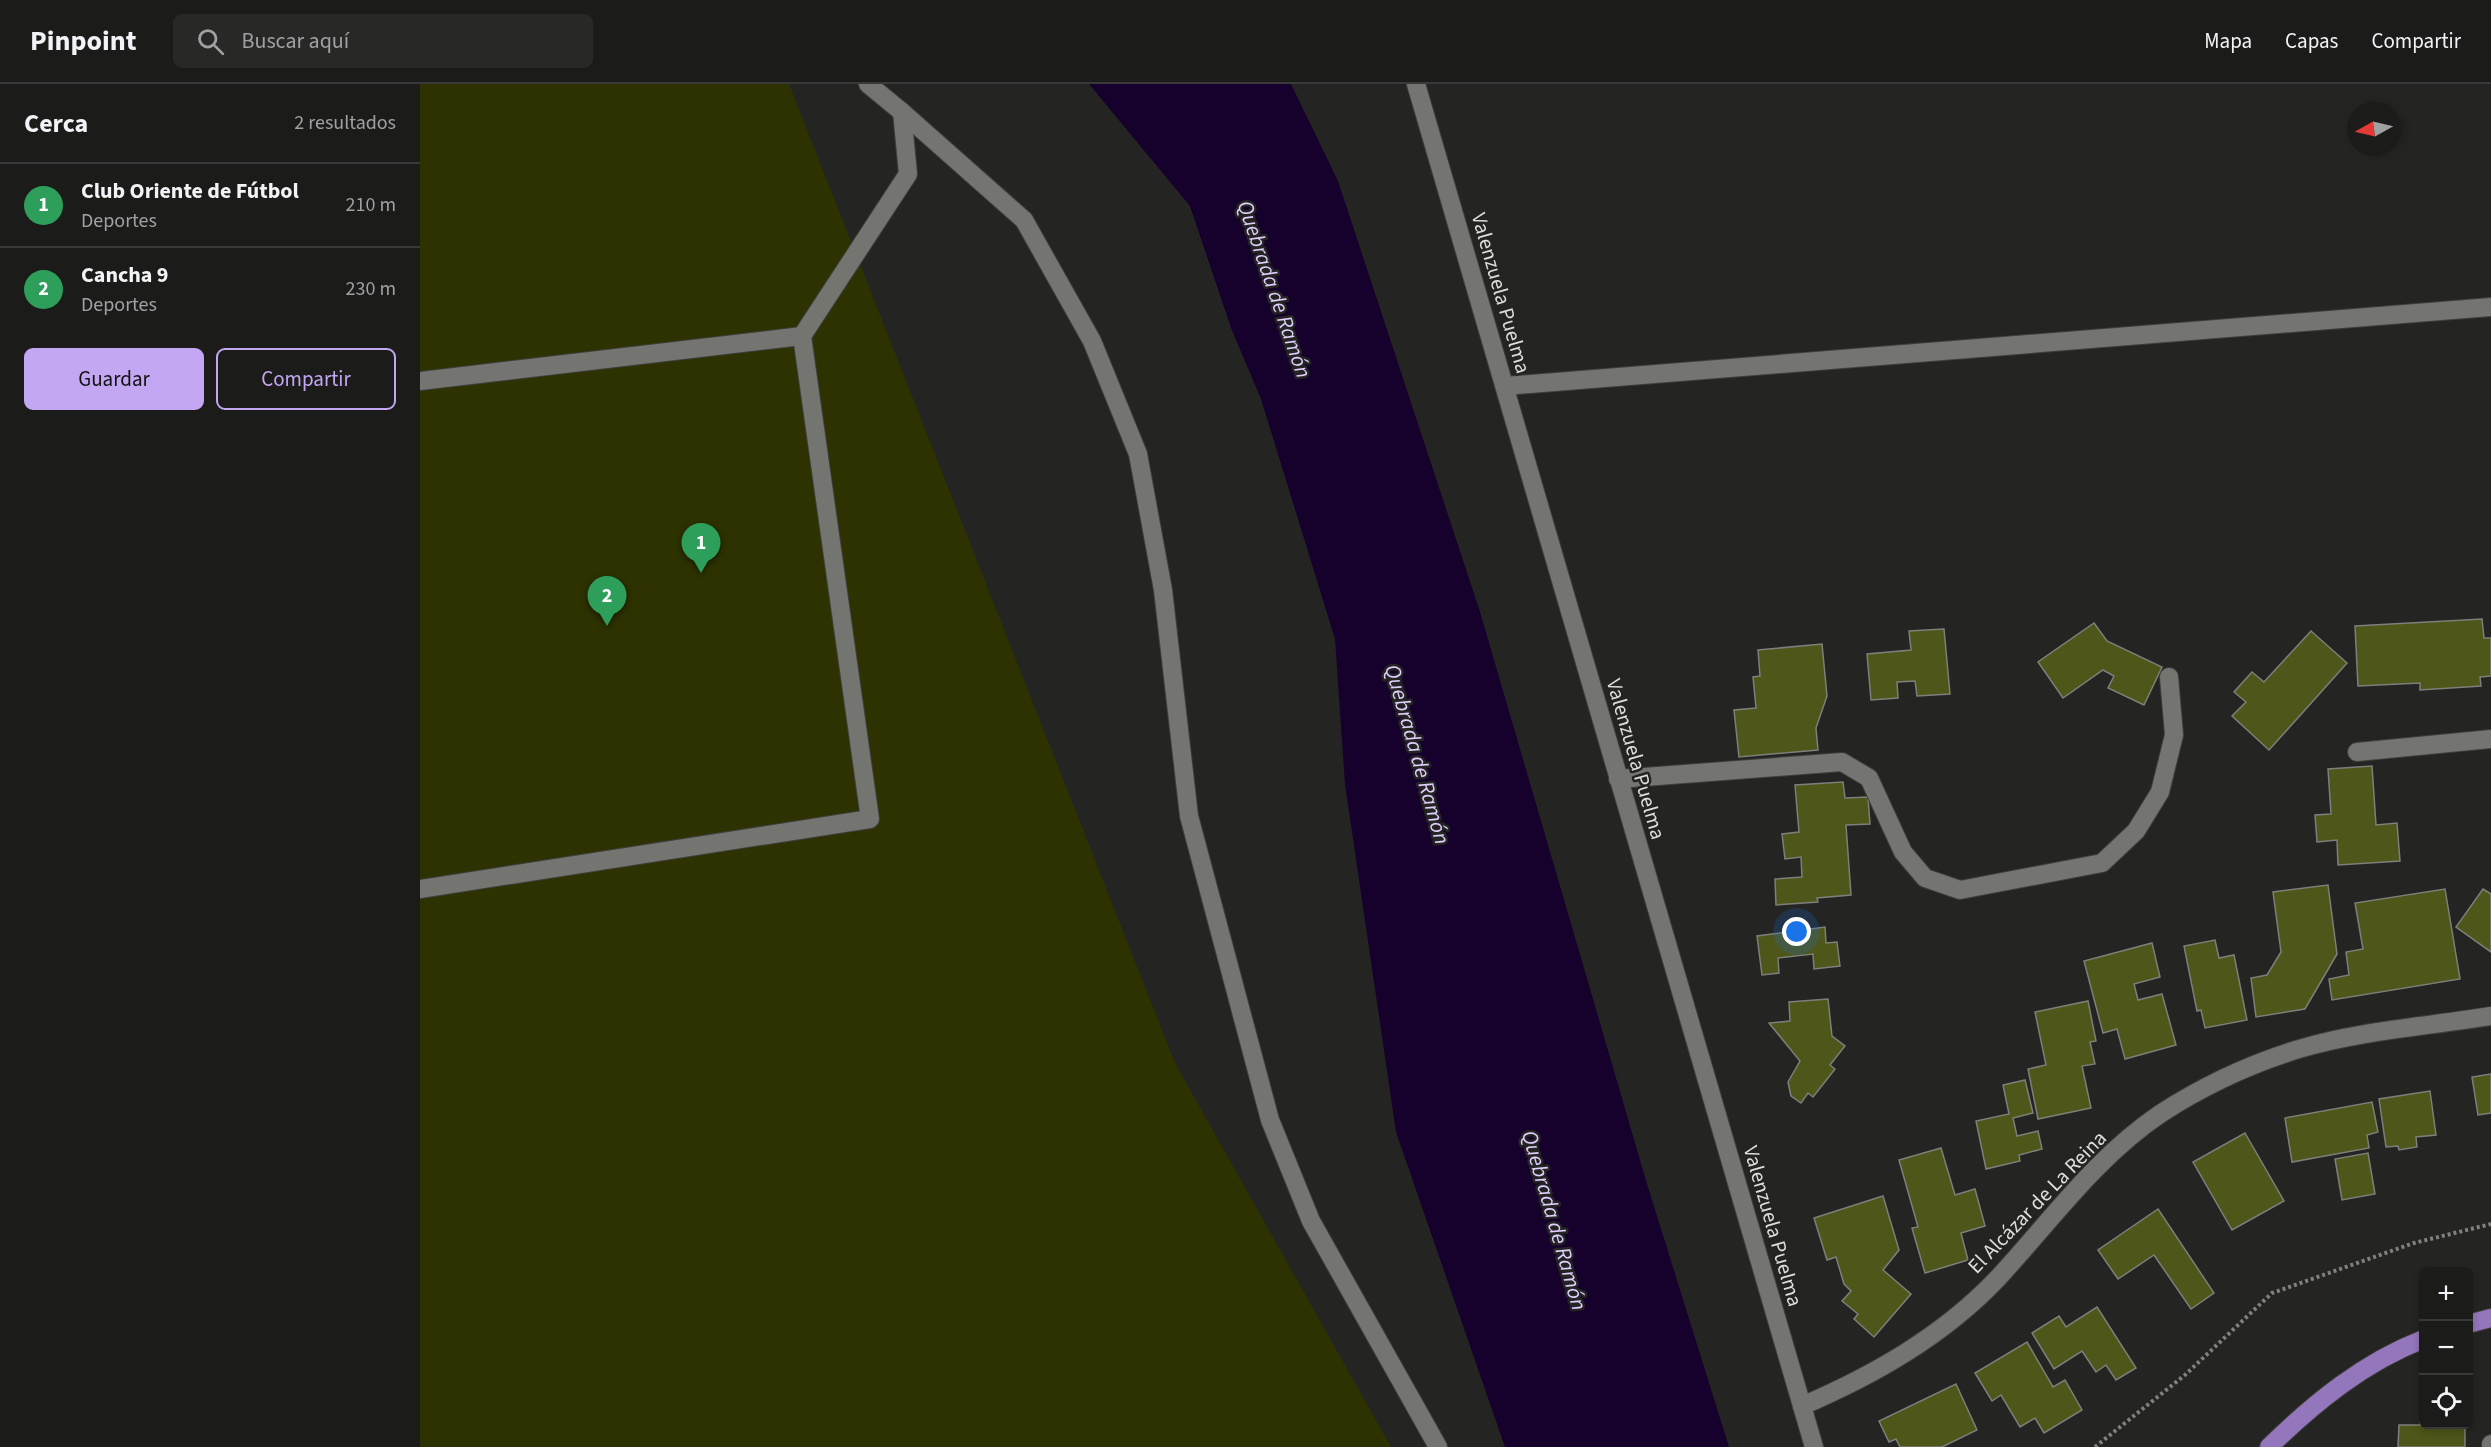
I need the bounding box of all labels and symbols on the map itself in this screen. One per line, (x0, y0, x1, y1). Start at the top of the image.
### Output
north arrow (2347, 102, 2401, 156)
water label: Quebrada de Ramón (1229, 196, 1319, 382)
street label: Valenzuela Puelma (1464, 209, 1538, 377)
pin: 1 (682, 524, 720, 573)
pin: 2 (588, 576, 627, 626)
water label: Quebrada de Ramón (1376, 661, 1458, 848)
street label: Valenzuela Puelma (1599, 675, 1673, 843)
your location (1782, 917, 1811, 946)
street label: El Alcázar de La Reina (1961, 1124, 2113, 1280)
water label: Quebrada de Ramón (1513, 1127, 1595, 1314)
street label: Valenzuela Puelma (1736, 1142, 1810, 1310)

